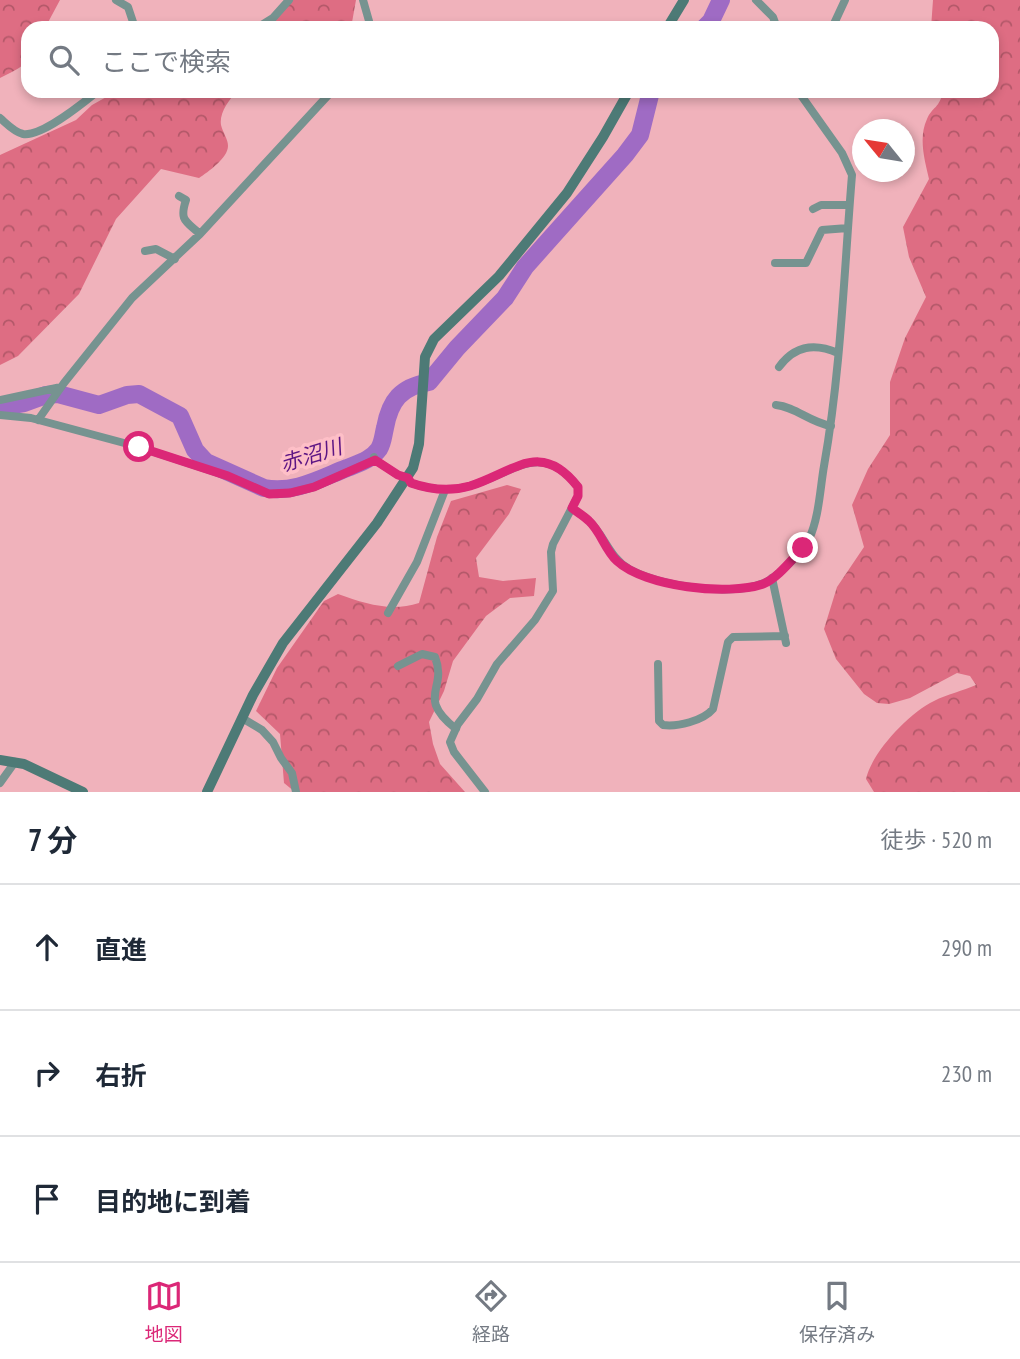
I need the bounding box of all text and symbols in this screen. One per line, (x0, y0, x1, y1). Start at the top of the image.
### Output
search box (21, 21, 999, 98)
icon: search (45, 41, 83, 79)
text: ここで検索 (101, 45, 231, 78)
north arrow (852, 119, 915, 182)
route start (123, 431, 154, 462)
water label: 赤沼川 (277, 432, 347, 477)
route end (787, 532, 818, 563)
text: 7 分 (28, 820, 77, 859)
text: 徒歩 · 520 m (880, 825, 992, 854)
icon: ahead (28, 928, 66, 966)
text: 直進 (95, 933, 147, 966)
text: 290 m (941, 933, 992, 962)
icon: right (28, 1054, 66, 1092)
text: 右折 (95, 1059, 147, 1092)
text: 230 m (941, 1059, 992, 1088)
icon: arrive (28, 1180, 66, 1218)
text: 目的地に到着 (95, 1185, 251, 1218)
tab: 地図 (145, 1277, 183, 1346)
tab: 経路 (472, 1277, 510, 1346)
tab: 保存済み (799, 1277, 875, 1346)

